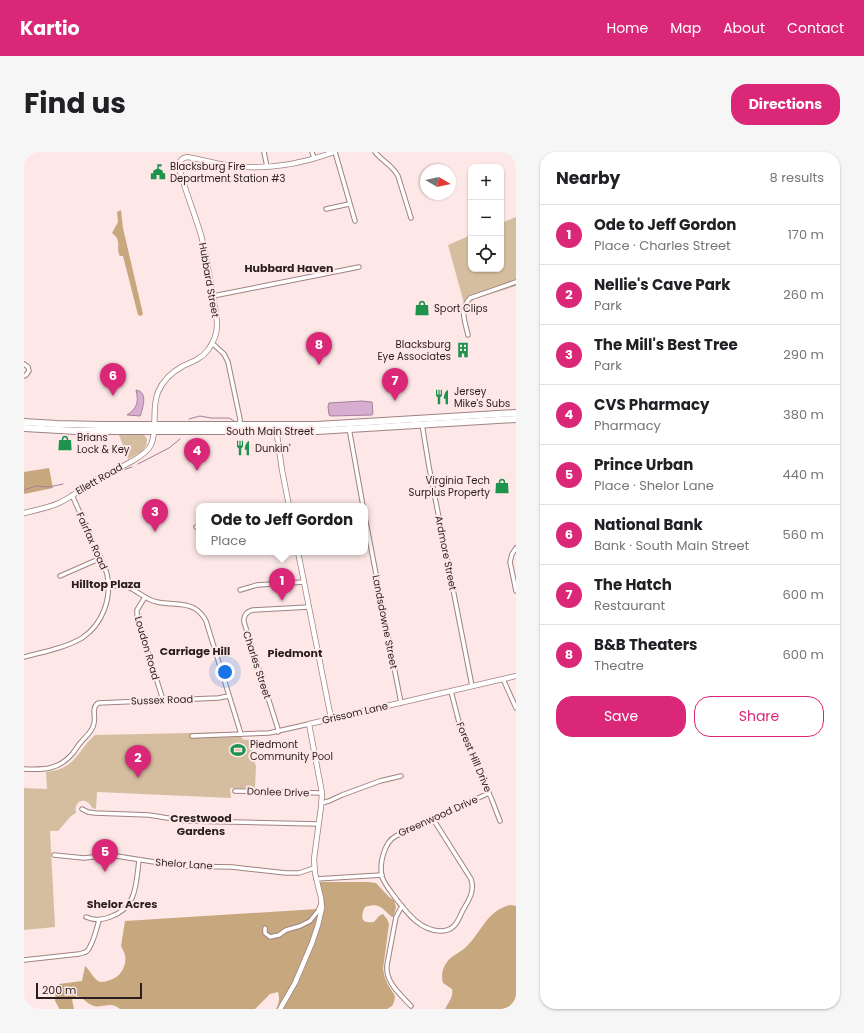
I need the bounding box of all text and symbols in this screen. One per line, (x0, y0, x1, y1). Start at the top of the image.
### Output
text: Kartio (20, 15, 80, 42)
text: Home (606, 18, 648, 38)
text: Map (670, 18, 701, 38)
text: About (723, 18, 765, 38)
text: Contact (787, 18, 844, 38)
text: Find us (24, 84, 126, 123)
button: Directions (731, 84, 840, 125)
place label: Blacksburg Fire Department Station #3 (170, 159, 286, 186)
public building icon: Blacksburg Fire Department Station #3 (149, 163, 167, 181)
north arrow (420, 164, 456, 200)
map controls (468, 164, 504, 272)
button: + (468, 164, 504, 200)
text: Nearby (556, 166, 620, 190)
text: 8 results (770, 168, 824, 187)
button: − (468, 200, 504, 236)
text: Ode to Jeff Gordon (594, 214, 736, 235)
text: 1 (567, 225, 571, 244)
text: 170 m (788, 225, 824, 244)
button: locate (468, 236, 504, 272)
text: Place · Charles Street (594, 236, 731, 255)
street label: Hubbard Street (195, 241, 223, 319)
district label: Hubbard Haven (245, 260, 333, 276)
text: Nellie's Cave Park (594, 274, 731, 295)
text: 2 (565, 285, 573, 304)
text: 260 m (783, 285, 824, 304)
text: Park (594, 296, 622, 315)
shop icon: Sport Clips (413, 299, 431, 317)
place label: Sport Clips (434, 301, 488, 316)
pin: 8 (306, 332, 332, 365)
text: The Mill's Best Tree (594, 334, 738, 355)
place label: Blacksburg Eye Associates (377, 337, 451, 364)
building icon: Blacksburg Eye Associates (454, 341, 472, 359)
text: 3 (565, 345, 573, 364)
text: 290 m (783, 345, 824, 364)
text: Park (594, 356, 622, 375)
pin: 6 (100, 363, 126, 396)
pin: 7 (382, 368, 408, 401)
place label: Jersey Mike's Subs (454, 384, 510, 411)
restaurant icon: Jersey Mike's Subs (433, 388, 451, 406)
text: CVS Pharmacy (594, 394, 710, 415)
text: 4 (565, 405, 573, 424)
text: 380 m (783, 405, 824, 424)
text: Pharmacy (594, 416, 661, 435)
street label: South Main Street (226, 424, 314, 439)
place label: Brians Lock & Key (77, 430, 130, 457)
shop icon: Brians Lock & Key (56, 434, 74, 452)
pin: 4 (184, 438, 210, 471)
restaurant icon: Dunkin' (234, 439, 252, 457)
place label: Dunkin' (255, 441, 291, 456)
text: Prince Urban (594, 454, 693, 475)
street label: Ellett Road (73, 459, 125, 499)
text: 5 (565, 465, 573, 484)
text: 440 m (783, 465, 824, 484)
place label: Virginia Tech Surplus Property (409, 473, 490, 500)
text: Place · Shelor Lane (594, 476, 714, 495)
shop icon: Virginia Tech Surplus Property (493, 477, 511, 495)
pin: 3 (142, 499, 168, 532)
popup (196, 503, 368, 555)
text: Ode to Jeff Gordon (211, 509, 353, 530)
street label: Fairfax Road (73, 510, 111, 572)
street label: Ardmore Street (431, 514, 461, 592)
text: National Bank (594, 514, 703, 535)
text: 6 (565, 525, 573, 544)
text: 560 m (783, 525, 824, 544)
text: Place (211, 531, 246, 550)
text: Bank · South Main Street (594, 536, 749, 555)
pin: 1 (269, 568, 295, 601)
street label: Landsdowne Street (369, 574, 402, 671)
text: The Hatch (594, 574, 672, 595)
district label: Hilltop Plaza (71, 576, 141, 592)
text: 7 (566, 585, 572, 604)
text: 600 m (783, 585, 824, 604)
text: Restaurant (594, 596, 665, 615)
street label: Loudon Road (131, 615, 163, 681)
street label: Charles Street (239, 629, 275, 701)
text: B&B Theaters (594, 634, 697, 655)
district label: Carriage Hill (160, 643, 230, 659)
district label: Piedmont (268, 645, 323, 661)
text: 8 (565, 645, 573, 664)
text: 600 m (783, 645, 824, 664)
text: Theatre (594, 656, 644, 675)
your location (215, 662, 235, 682)
street label: Sussex Road (131, 691, 193, 709)
button: Save (556, 696, 686, 737)
button: Share (694, 696, 824, 737)
street label: Grissom Lane (320, 698, 390, 728)
street label: Forest Hill Drive (452, 720, 496, 794)
place label: Piedmont Community Pool (250, 737, 333, 764)
sports icon: Piedmont Community Pool (229, 741, 247, 759)
pin: 2 (125, 745, 151, 778)
street label: Donlee Drive (247, 783, 309, 801)
street label: Greenwood Drive (396, 792, 480, 840)
district label: Crestwood Gardens (170, 810, 232, 839)
pin: 5 (92, 839, 118, 872)
street label: Shelor Lane (155, 855, 213, 873)
district label: Shelor Acres (87, 896, 157, 912)
scale bar (36, 981, 142, 1000)
text: 200 m (42, 982, 76, 998)

